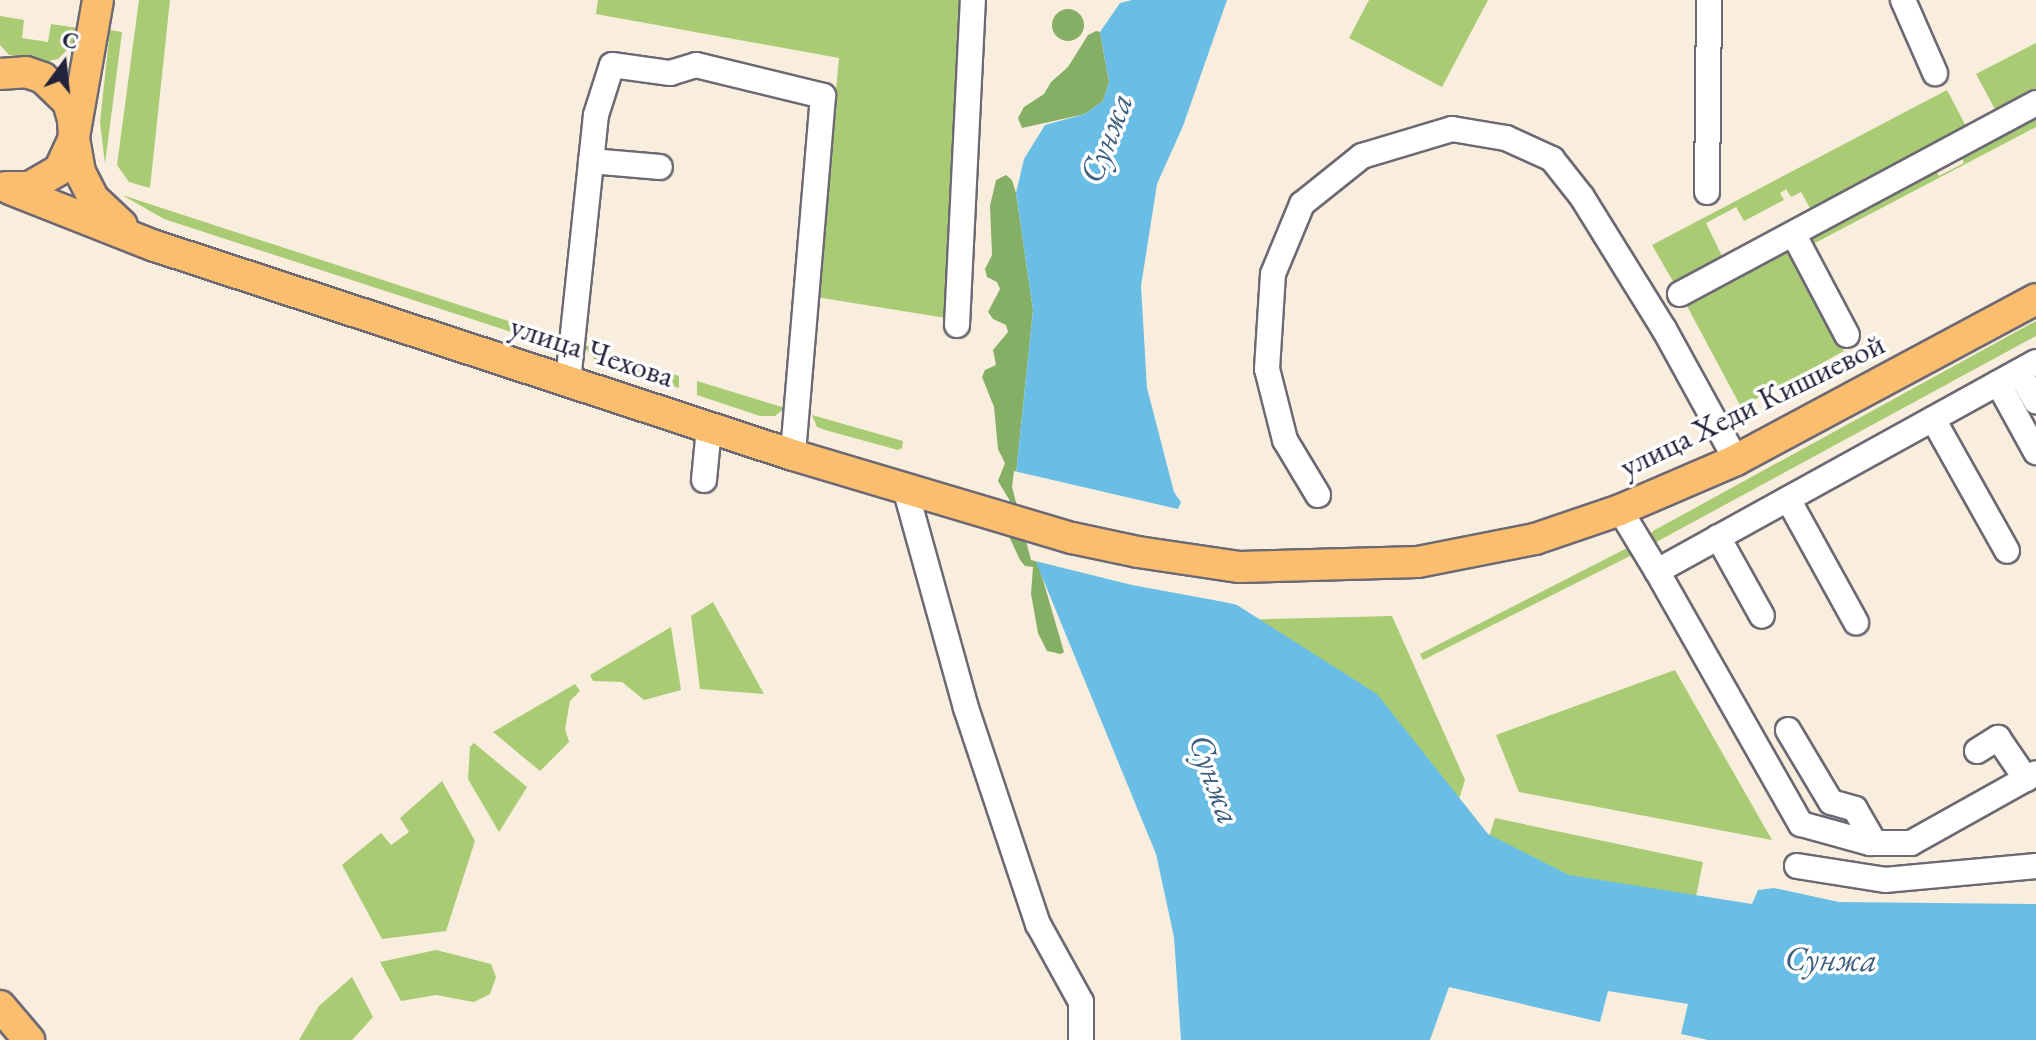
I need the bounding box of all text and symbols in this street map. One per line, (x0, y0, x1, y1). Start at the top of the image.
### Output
north arrow (24, 24, 104, 104)
text: С (59, 24, 82, 56)
water label: Сунжа (1070, 88, 1142, 188)
street label: улица Чехова (505, 306, 679, 396)
street label: улица Хеди Кишиевой (1613, 324, 1891, 486)
water label: Сунжа (1180, 729, 1250, 829)
water label: Сунжа (1784, 938, 1878, 980)

